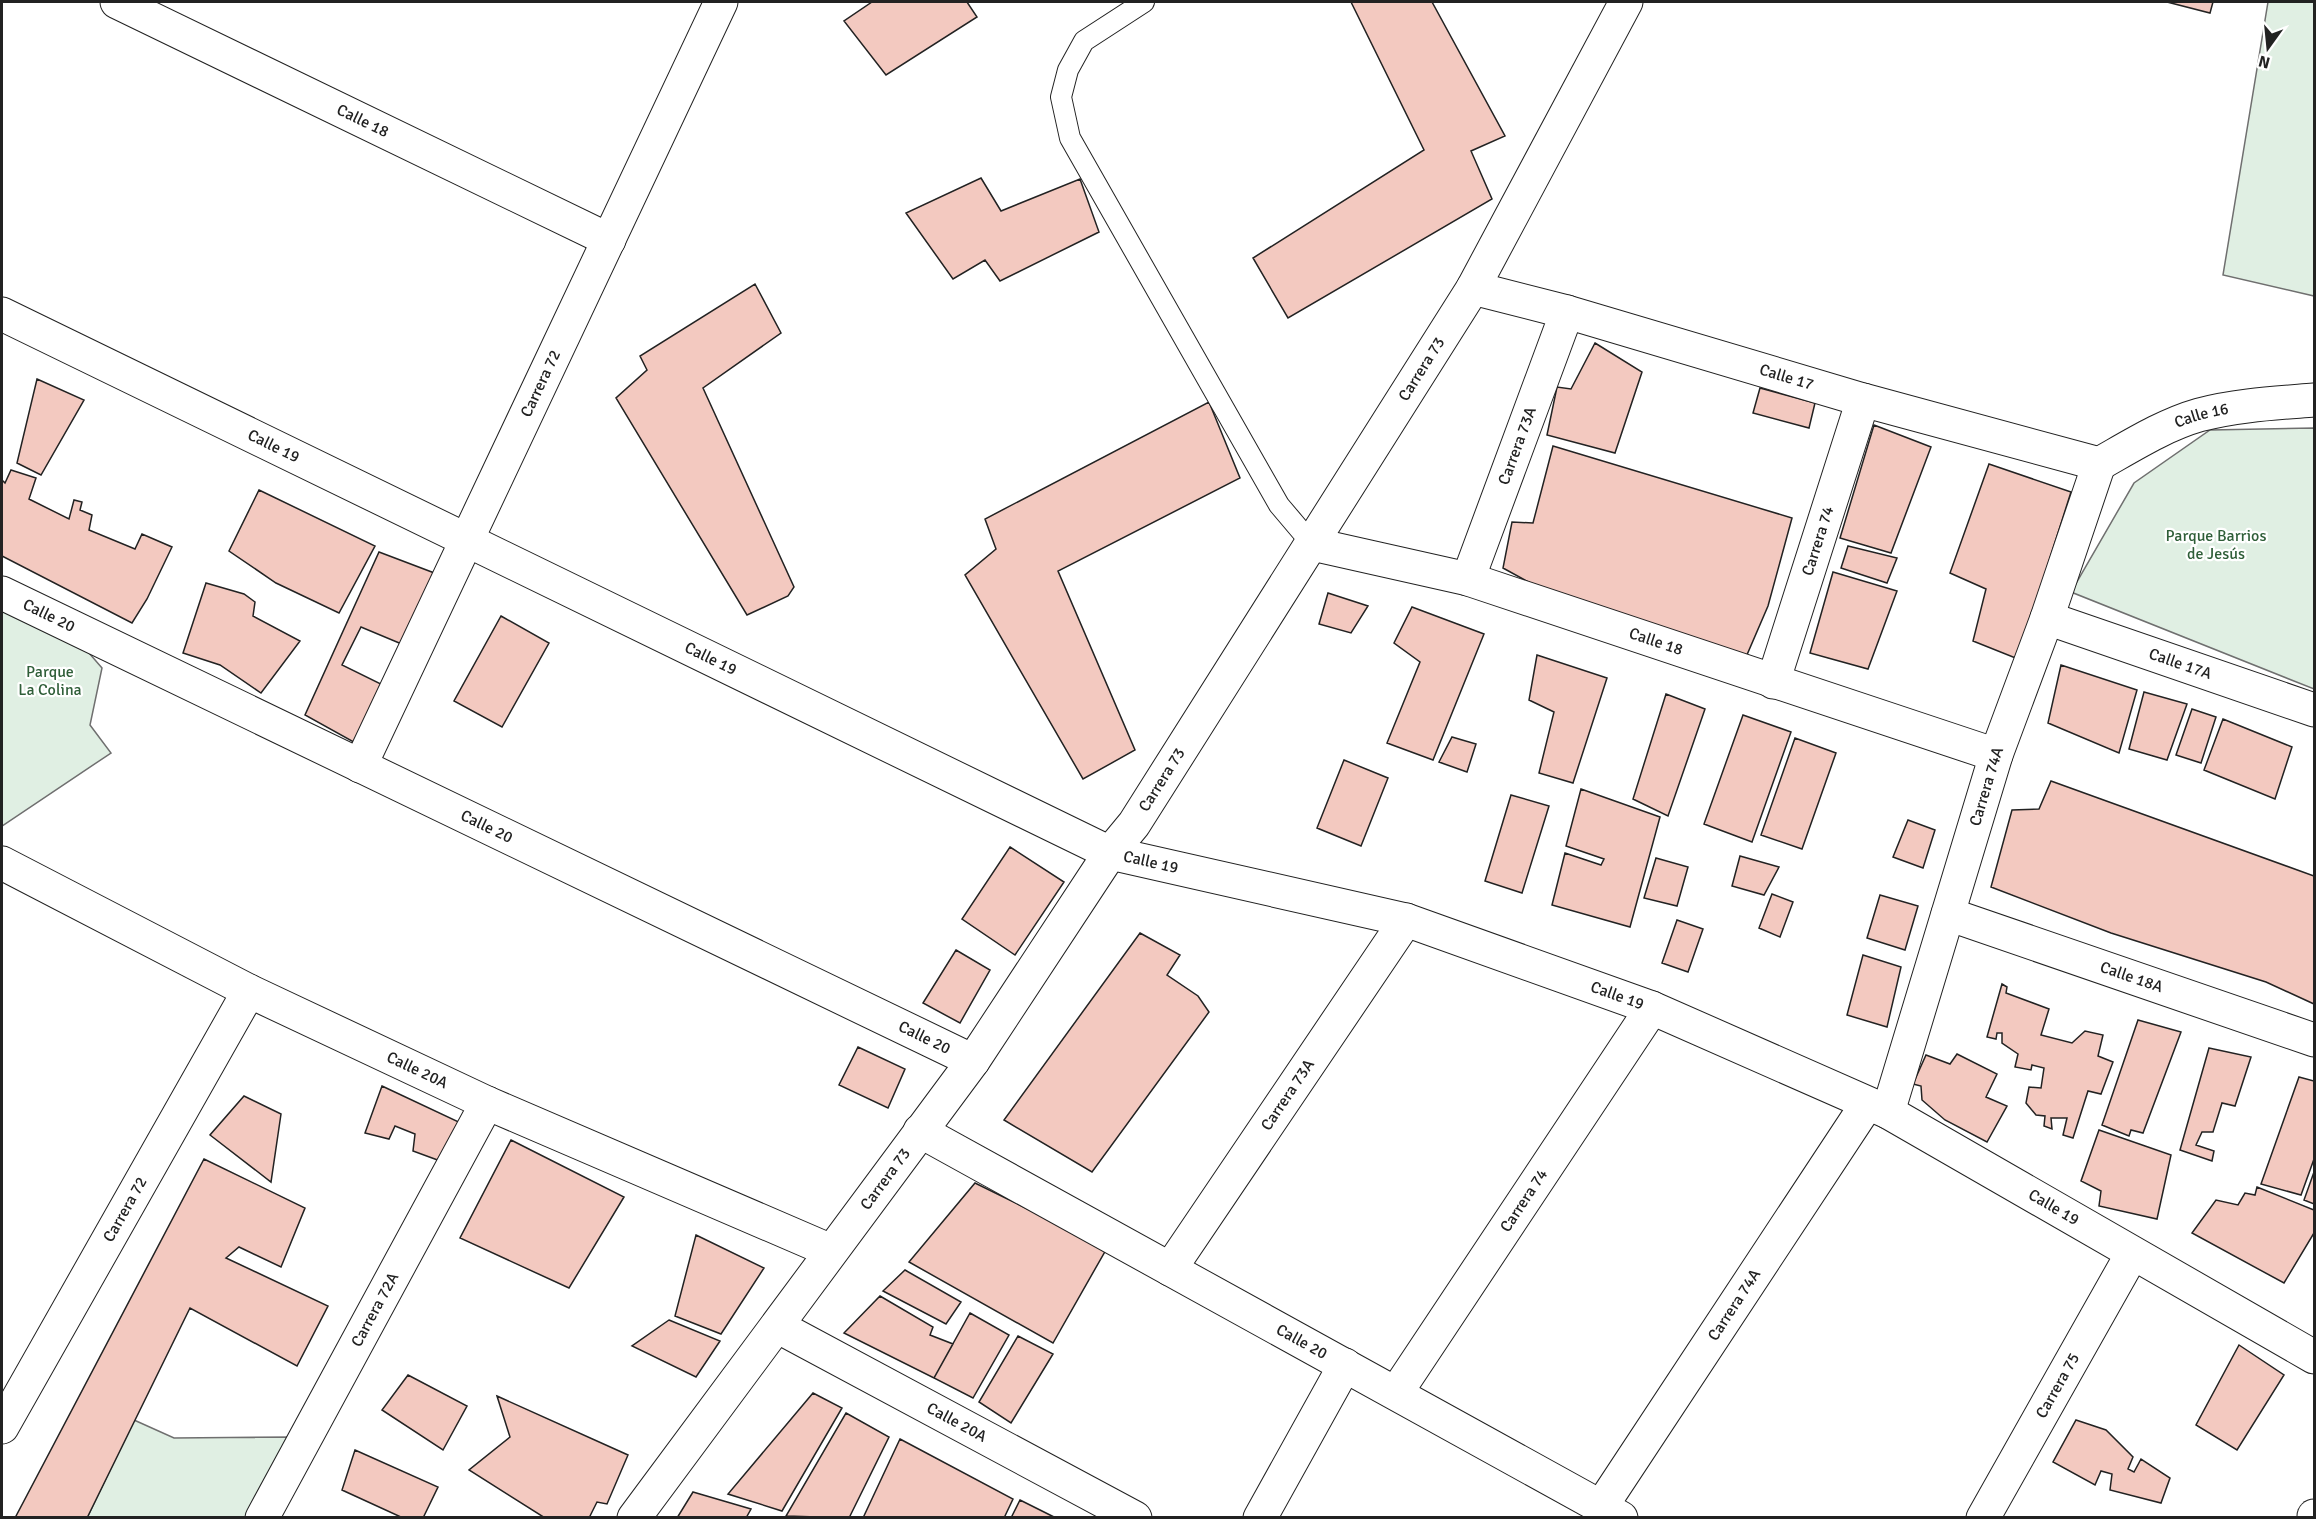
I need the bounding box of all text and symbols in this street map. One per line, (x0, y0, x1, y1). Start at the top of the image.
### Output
north arrow (2238, 18, 2298, 78)
text: N (2256, 50, 2272, 73)
street label: Calle 18 (333, 100, 392, 142)
street label: Carrera 73 (1394, 333, 1449, 405)
street label: Carrera 72 (516, 347, 565, 420)
street label: Calle 17 (1757, 360, 1816, 395)
street label: Calle 16 (2171, 399, 2230, 433)
street label: Carrera 73A (1494, 404, 1541, 488)
street label: Calle 19 (244, 425, 303, 467)
street label: Carrera 74 (1798, 503, 1839, 578)
park label: Parque Barrios de Jesús (2166, 526, 2266, 564)
street label: Calle 20 (19, 595, 78, 637)
street label: Calle 18 (1626, 623, 1685, 660)
street label: Calle 19 (681, 638, 740, 680)
street label: Calle 17A (2146, 644, 2215, 684)
park label: Parque La Colina (18, 662, 82, 700)
street label: Carrera 73 (1134, 744, 1190, 816)
street label: Carrera 74A (1965, 744, 2008, 829)
street label: Calle 20 (457, 806, 516, 848)
street label: Calle 19 (1122, 846, 1180, 878)
street label: Calle 18A (2097, 957, 2166, 997)
street label: Calle 19 (1588, 977, 1647, 1014)
street label: Calle 20 (895, 1017, 954, 1059)
street label: Calle 20A (383, 1047, 451, 1093)
street label: Carrera 73A (1256, 1055, 1319, 1134)
street label: Carrera 73 (856, 1144, 915, 1214)
street label: Carrera 74 (1496, 1165, 1552, 1236)
street label: Carrera 72 (99, 1173, 152, 1246)
street label: Calle 19 (2025, 1185, 2083, 1230)
street label: Carrera 74A (1703, 1265, 1765, 1345)
street label: Carrera 72A (347, 1269, 403, 1350)
street label: Calle 20 (1273, 1320, 1331, 1364)
street label: Carrera 75 (2031, 1349, 2084, 1422)
street label: Calle 20A (923, 1398, 990, 1447)

